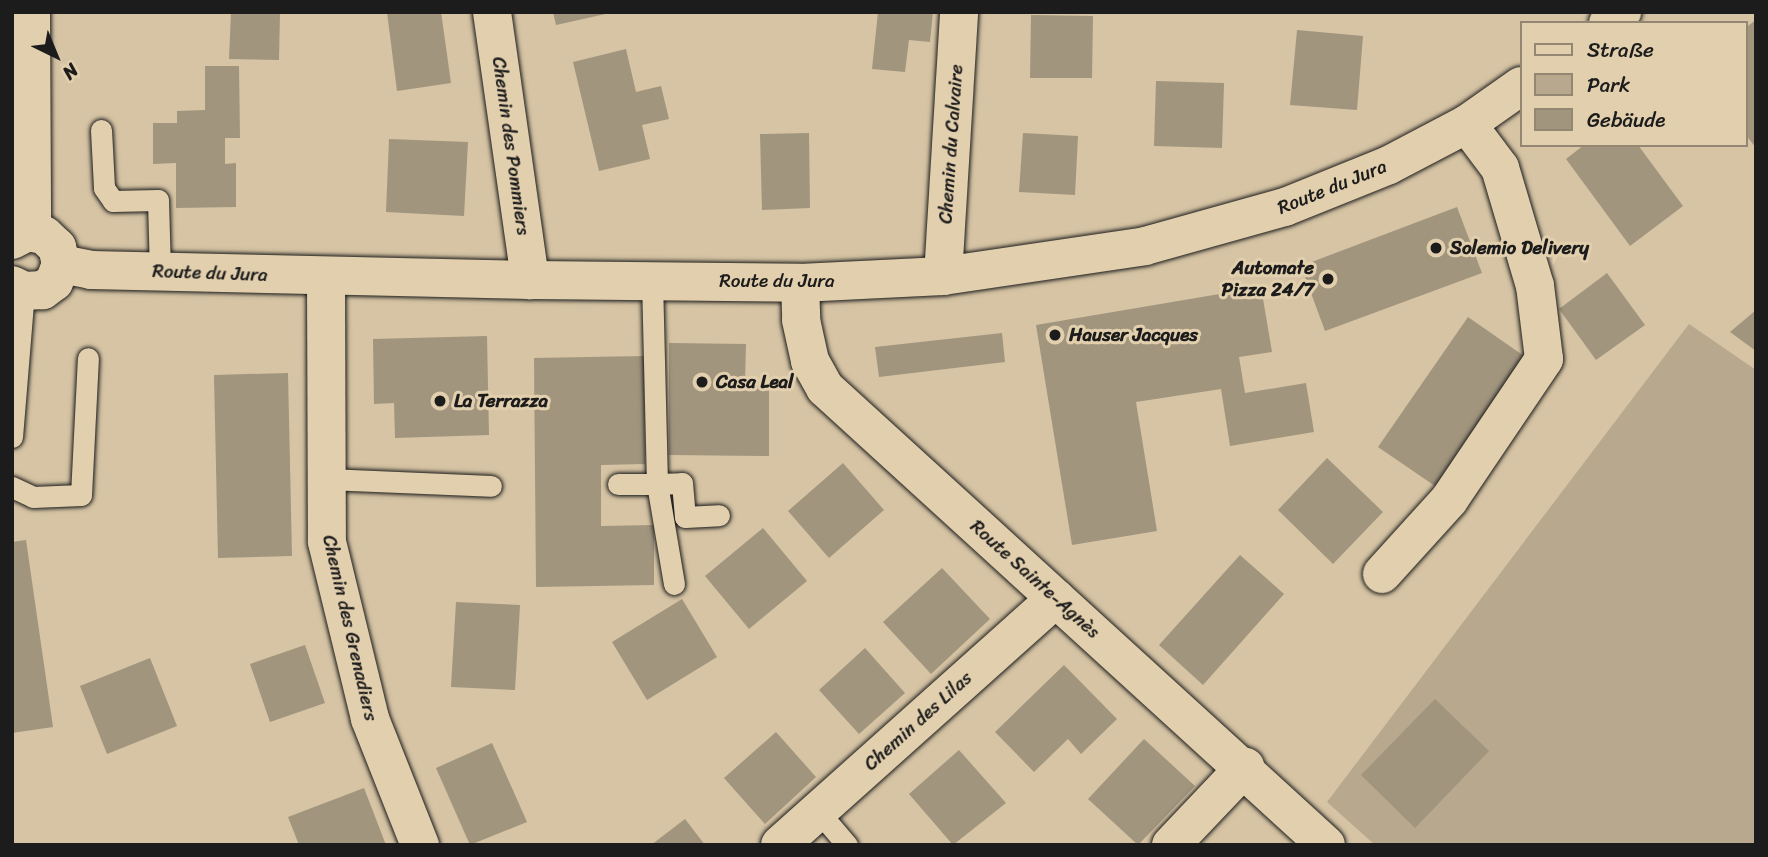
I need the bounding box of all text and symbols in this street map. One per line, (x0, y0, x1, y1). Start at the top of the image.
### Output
north arrow (21, 21, 91, 91)
legend (1520, 21, 1747, 147)
text: Straße (1587, 31, 1654, 69)
text: N (55, 55, 87, 88)
street label: Chemin des Pommiers (487, 55, 535, 237)
street label: Chemin du Calvaire (934, 64, 968, 224)
text: Park (1587, 66, 1630, 104)
text: Gebäude (1587, 101, 1665, 139)
street label: Route du Jura (1274, 155, 1390, 219)
place label: Solemio Delivery (1450, 237, 1589, 259)
marker: Solemio Delivery (1428, 240, 1444, 256)
place label: Automate Pizza 24/7 (1222, 257, 1314, 301)
street label: Route du Jura (152, 260, 268, 286)
street label: Route du Jura (719, 270, 835, 292)
marker: Automate Pizza 24/7 (1320, 271, 1336, 287)
place label: Hauser Jacques (1069, 324, 1197, 346)
marker: Hauser Jacques (1047, 327, 1063, 343)
place label: Casa Leal (716, 371, 794, 393)
marker: Casa Leal (694, 374, 710, 390)
place label: La Terrazza (454, 390, 549, 412)
marker: La Terrazza (432, 393, 448, 409)
street label: Route Sainte-Agnès (965, 514, 1105, 644)
street label: Chemin des Grenadiers (317, 532, 383, 724)
street label: Chemin des Lilas (859, 666, 977, 776)

